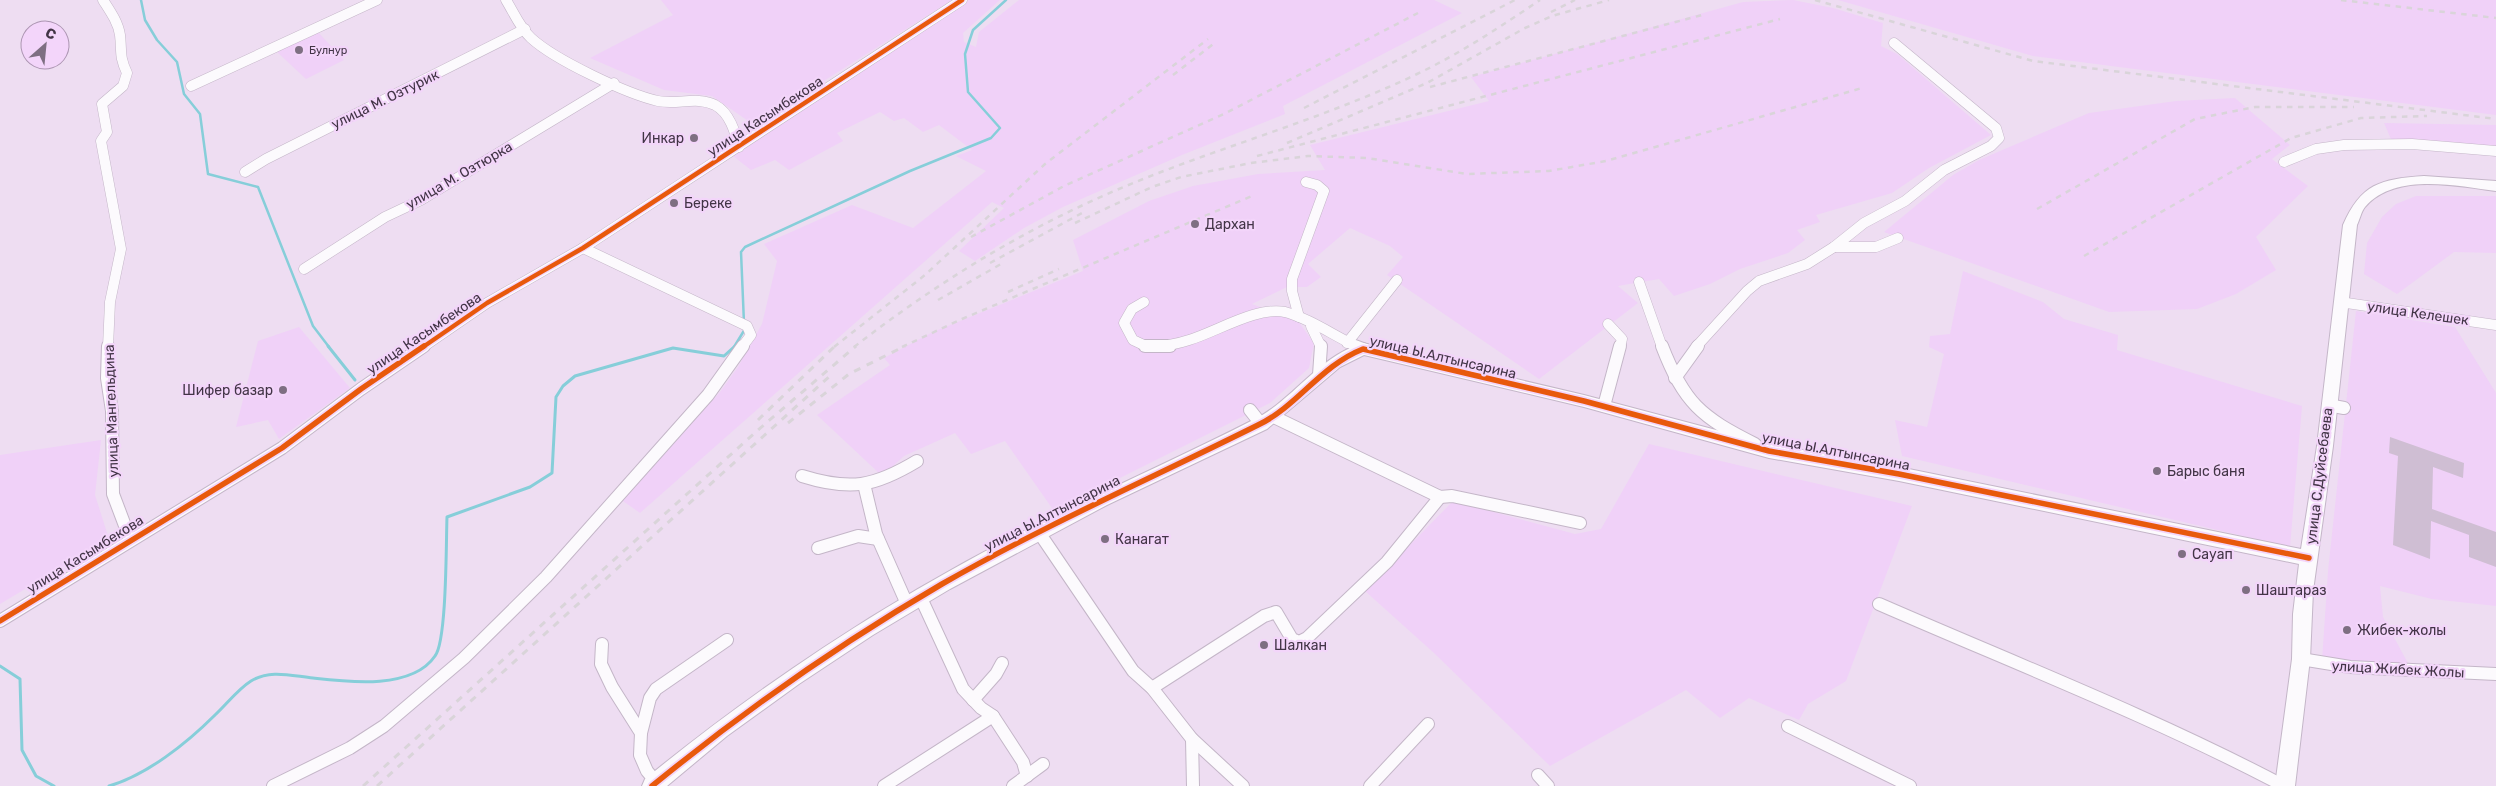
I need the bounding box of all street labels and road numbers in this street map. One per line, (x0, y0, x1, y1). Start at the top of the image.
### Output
street label: улица М. Озтурик (329, 66, 442, 133)
street label: улица Касымбекова (704, 73, 826, 160)
street label: улица М. Озтюрка (403, 138, 516, 213)
street label: улица Касымбекова (364, 289, 485, 378)
street label: улица Келешек (2366, 298, 2470, 329)
street label: улица Ы.Алтынсарина (1368, 332, 1518, 383)
street label: улица Мангельдина (101, 344, 122, 478)
street label: улица С.Дуйсебаева (2303, 407, 2336, 545)
street label: улица Ы.Алтынсарина (1760, 429, 1911, 474)
street label: улица Ы.Алтынсарина (981, 472, 1123, 555)
street label: улица Касымбекова (24, 512, 147, 597)
street label: улица Жибек Жолы (2331, 658, 2465, 681)

